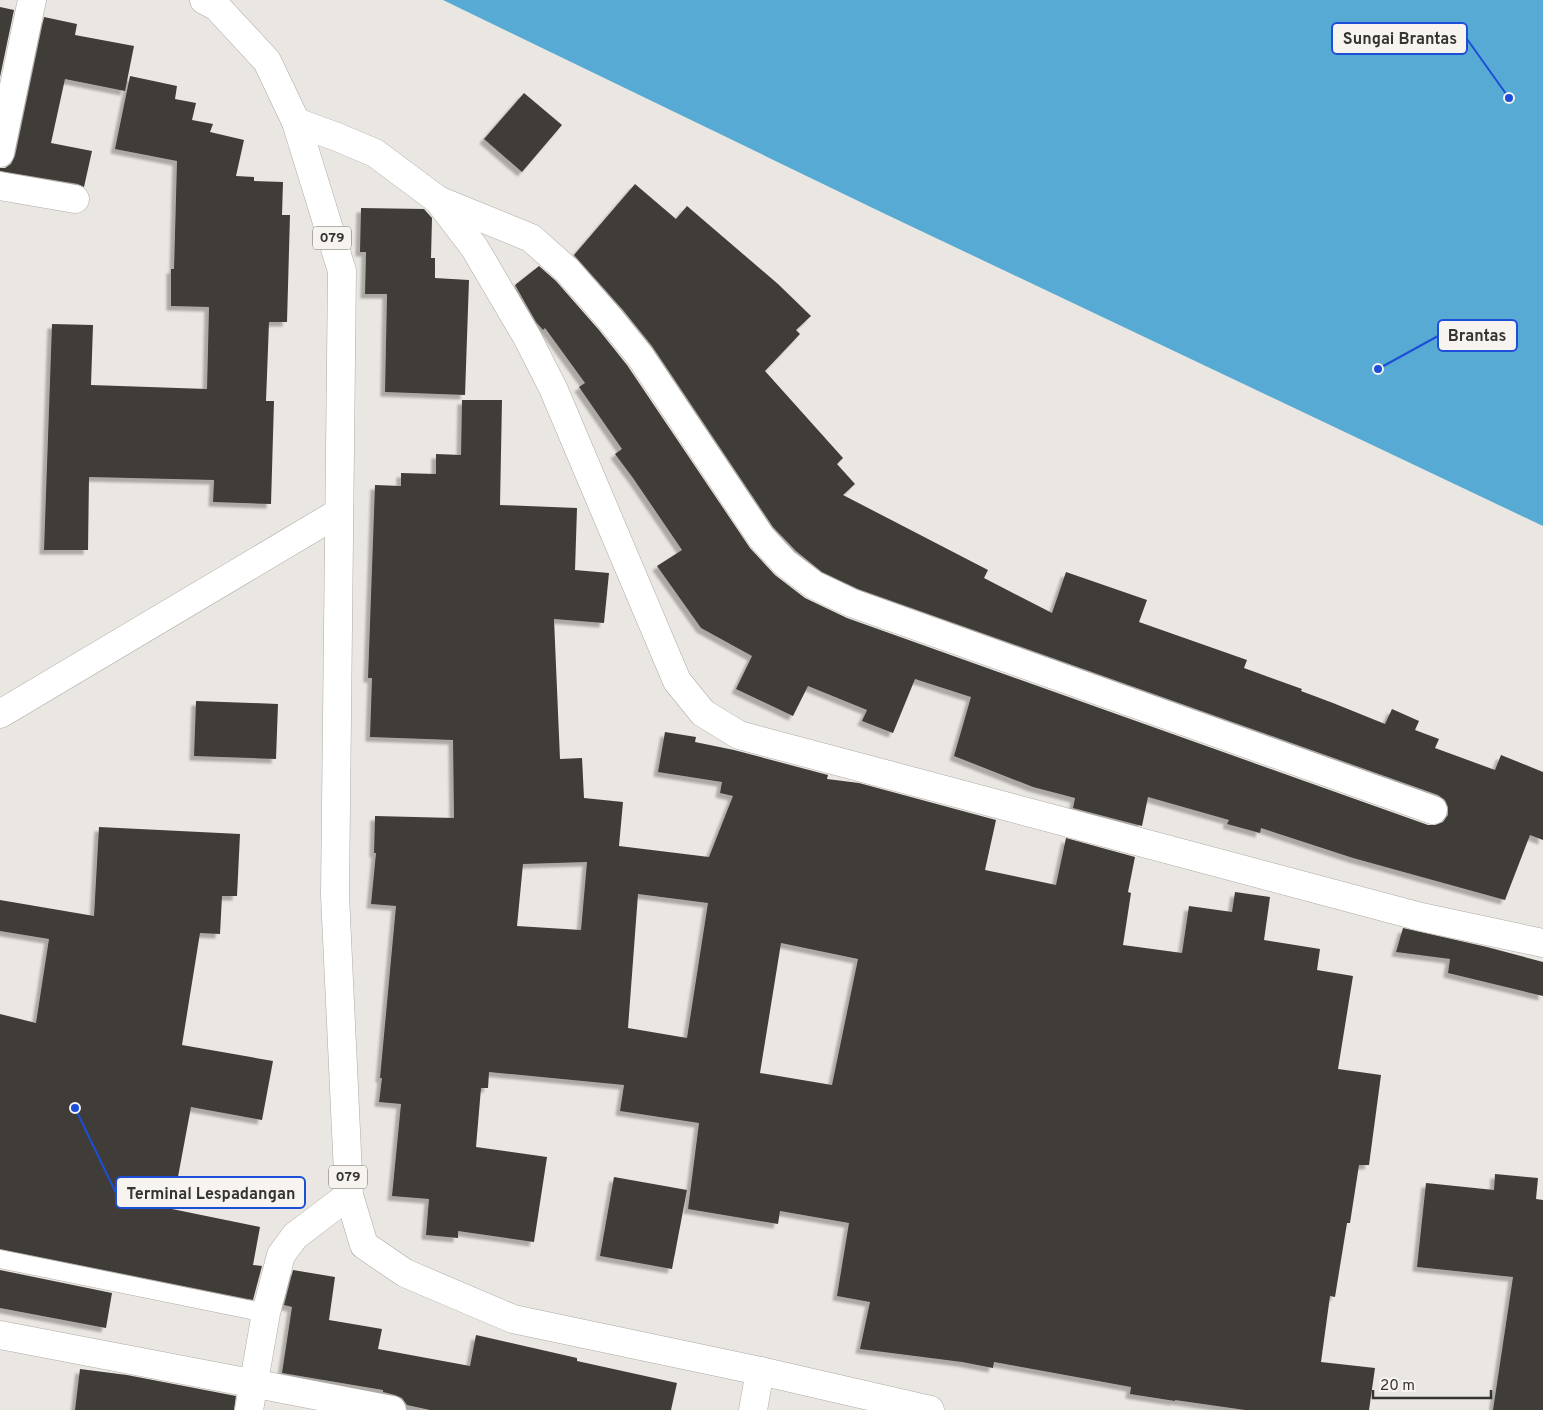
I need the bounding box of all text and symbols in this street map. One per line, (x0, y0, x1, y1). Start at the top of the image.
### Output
callout: Sungai Brantas (1332, 23, 1467, 54)
text: Sungai Brantas (1343, 30, 1457, 50)
road number: 079 (313, 227, 351, 250)
callout: Brantas (1438, 320, 1517, 351)
text: Brantas (1448, 327, 1506, 347)
road number: 079 (329, 1166, 367, 1188)
callout: Terminal Lespadangan (116, 1177, 305, 1208)
text: Terminal Lespadangan (127, 1185, 295, 1205)
scale bar (1373, 1368, 1490, 1400)
text: 20 m (1380, 1377, 1415, 1396)

